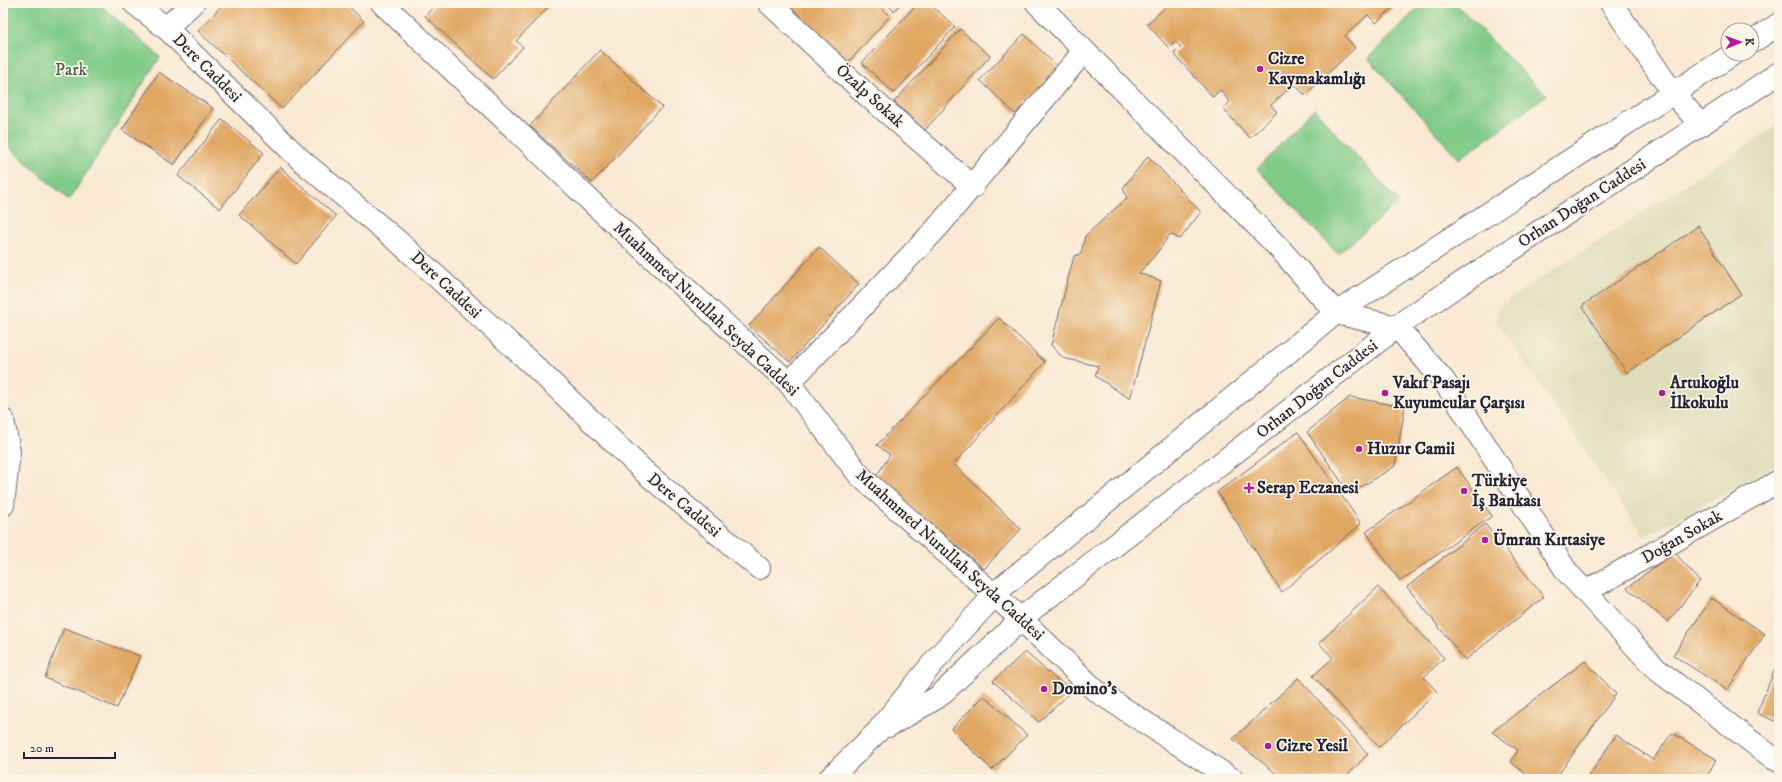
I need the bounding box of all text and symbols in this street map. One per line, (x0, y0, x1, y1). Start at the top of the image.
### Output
north arrow (1720, 22, 1760, 62)
street label: Dere Caddesi (168, 29, 246, 107)
text: K (1742, 38, 1756, 46)
place label: Cizre Kaymakamlığı (1268, 48, 1366, 90)
park label: Park (55, 59, 87, 81)
street label: Özalp Sokak (831, 59, 909, 133)
marker: Cizre Kaymakamlığı (1255, 64, 1265, 74)
street label: Orhan Doğan Caddesi (1514, 153, 1650, 253)
street label: Muahmmed Nurullah Seyda Caddesi (608, 217, 804, 401)
street label: Dere Caddesi (406, 246, 486, 324)
street label: Orhan Doğan Caddesi (1252, 335, 1382, 443)
place label: Vakıf Pasajı Kuyumcular Çarşısı (1392, 372, 1525, 414)
place label: Artukoğlu İlkokulu (1669, 372, 1739, 414)
marker: Vakıf Pasajı Kuyumcular Çarşısı (1380, 388, 1390, 398)
marker: Artukoğlu İlkokulu (1657, 388, 1667, 398)
place label: Huzur Camii (1367, 438, 1455, 460)
marker: Huzur Camii (1354, 444, 1364, 454)
street label: Muahmmed Nurullah Seyda Caddesi (851, 464, 1049, 646)
street label: Dere Caddesi (643, 468, 725, 542)
place label: Türkiye İş Bankası (1471, 470, 1542, 512)
place label: Serap Eczanesi (1257, 477, 1359, 499)
marker: Serap Eczanesi (1244, 483, 1254, 493)
marker: Türkiye İş Bankası (1459, 486, 1469, 496)
street label: Doğan Sokak (1637, 505, 1727, 569)
place label: Ümran Kırtasiye (1493, 528, 1605, 551)
marker: Ümran Kırtasiye (1480, 535, 1490, 545)
place label: Domino's (1052, 678, 1117, 700)
marker: Domino's (1039, 684, 1049, 694)
scale bar (24, 734, 115, 760)
place label: Cizre Yesil (1276, 735, 1349, 757)
text: 20 m (30, 741, 54, 756)
marker: Cizre Yesil (1263, 741, 1273, 751)

